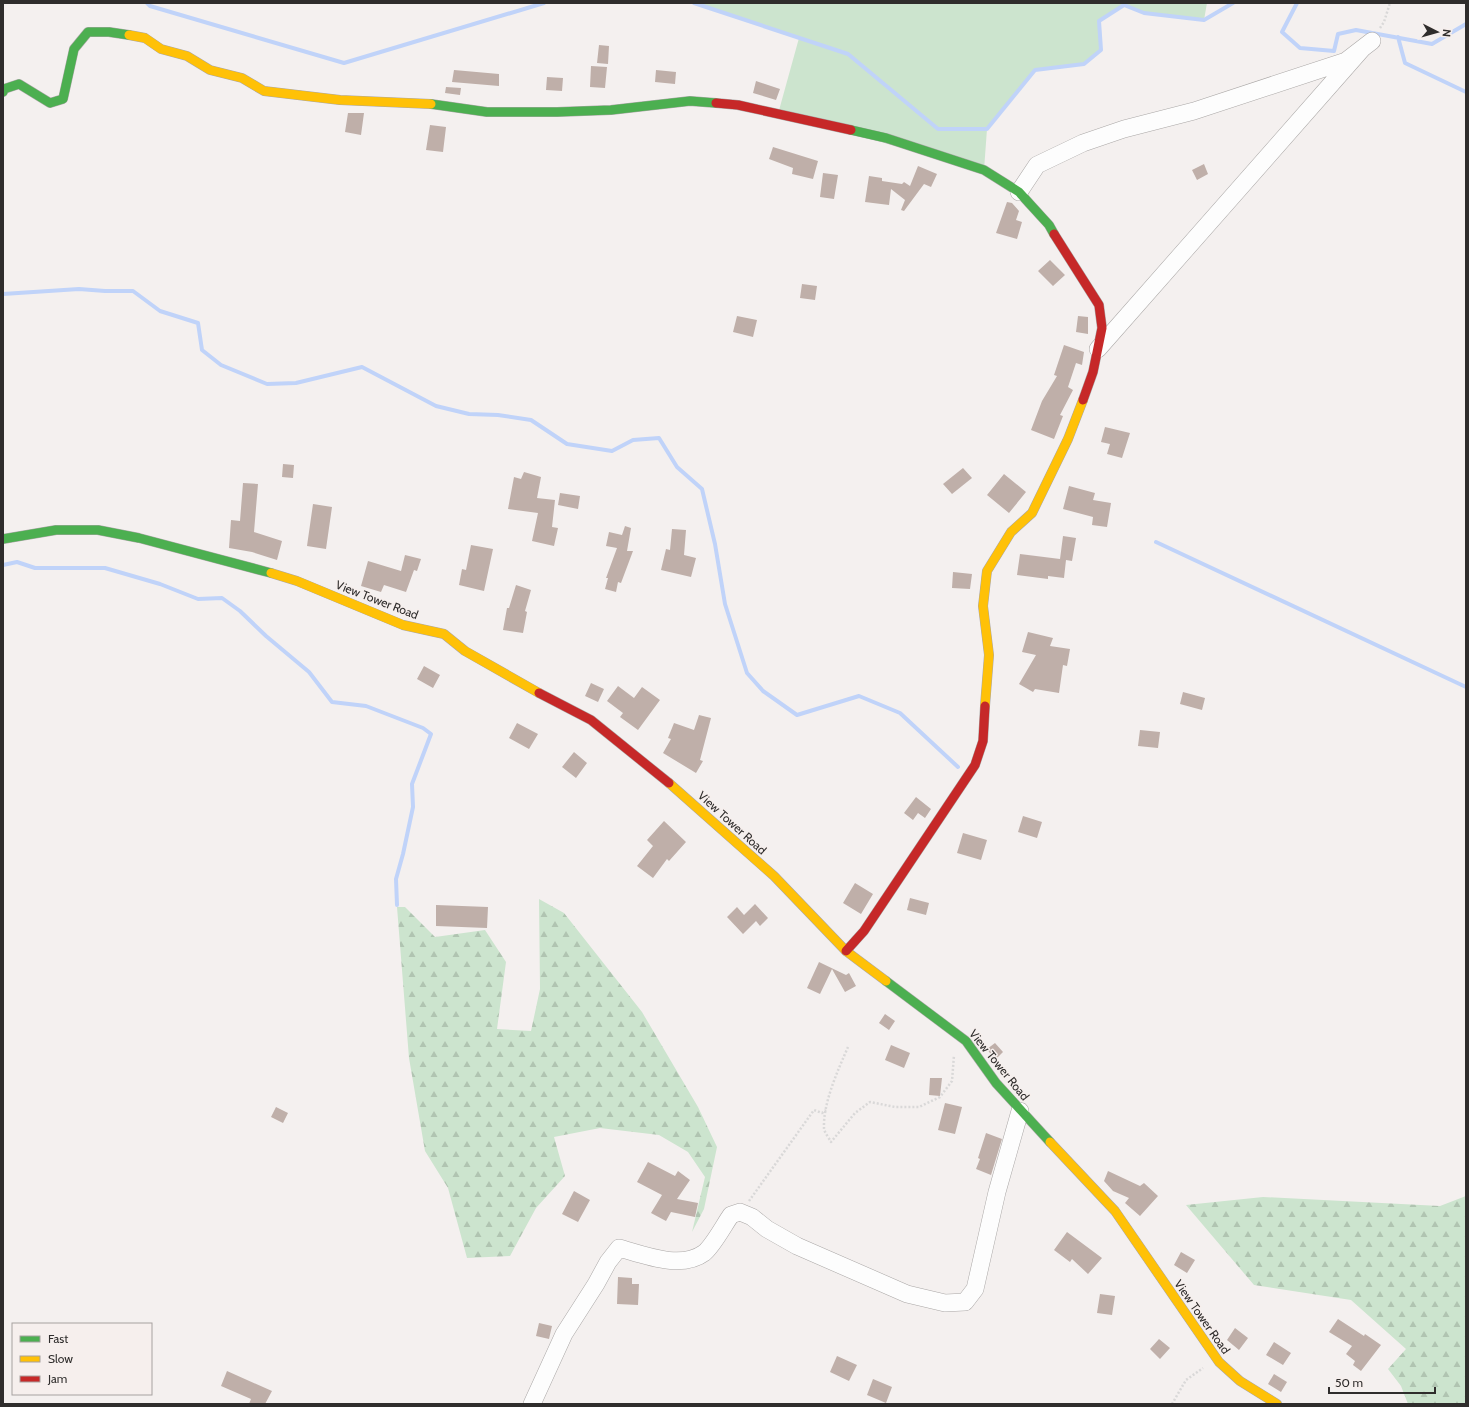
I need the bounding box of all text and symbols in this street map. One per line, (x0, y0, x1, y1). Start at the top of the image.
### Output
north arrow (1417, 12, 1457, 52)
text: N (1440, 28, 1454, 38)
street label: View Tower Road (334, 577, 421, 622)
street label: View Tower Road (695, 788, 770, 857)
street label: View Tower Road (966, 1026, 1033, 1103)
street label: View Tower Road (1171, 1277, 1234, 1357)
legend (12, 1323, 152, 1395)
text: Fast (48, 1331, 68, 1346)
text: Slow (48, 1351, 73, 1366)
scale bar (1329, 1369, 1435, 1395)
text: Jam (47, 1371, 67, 1386)
text: 50 m (1335, 1375, 1363, 1390)

